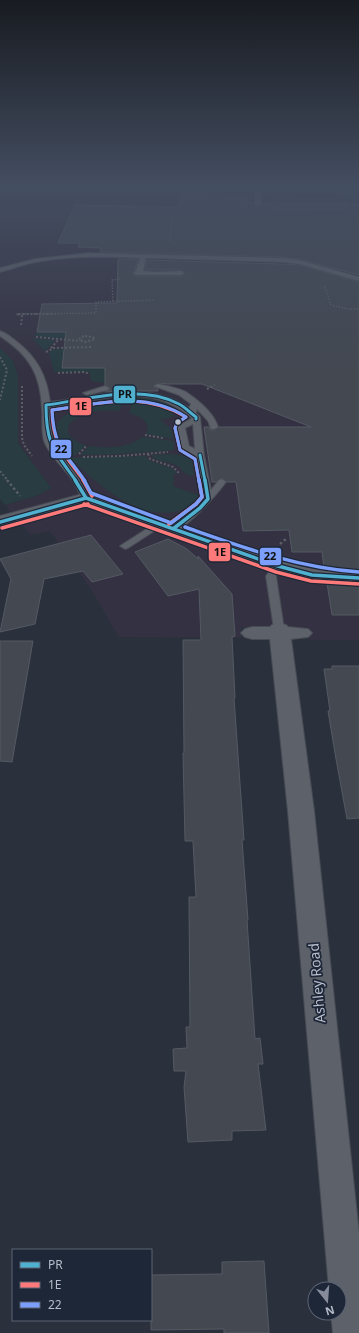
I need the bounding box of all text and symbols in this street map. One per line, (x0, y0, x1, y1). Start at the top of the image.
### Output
line badge: PR (113, 385, 136, 404)
text: PR (118, 386, 133, 401)
line badge: 1E (69, 397, 92, 416)
text: 1E (75, 398, 87, 413)
unlabelled marker (173, 417, 183, 427)
line badge: 22 (50, 439, 72, 459)
text: 22 (55, 441, 67, 456)
line badge: 1E (208, 542, 231, 562)
text: 1E (214, 544, 226, 559)
line badge: 22 (259, 547, 282, 566)
text: 22 (264, 548, 276, 563)
street label: Ashley Road (304, 942, 329, 1024)
legend (12, 1249, 152, 1321)
text: PR (48, 1256, 63, 1273)
text: 1E (48, 1276, 62, 1293)
north arrow (307, 1281, 347, 1321)
text: 22 (48, 1296, 62, 1313)
text: N (324, 1303, 337, 1320)

